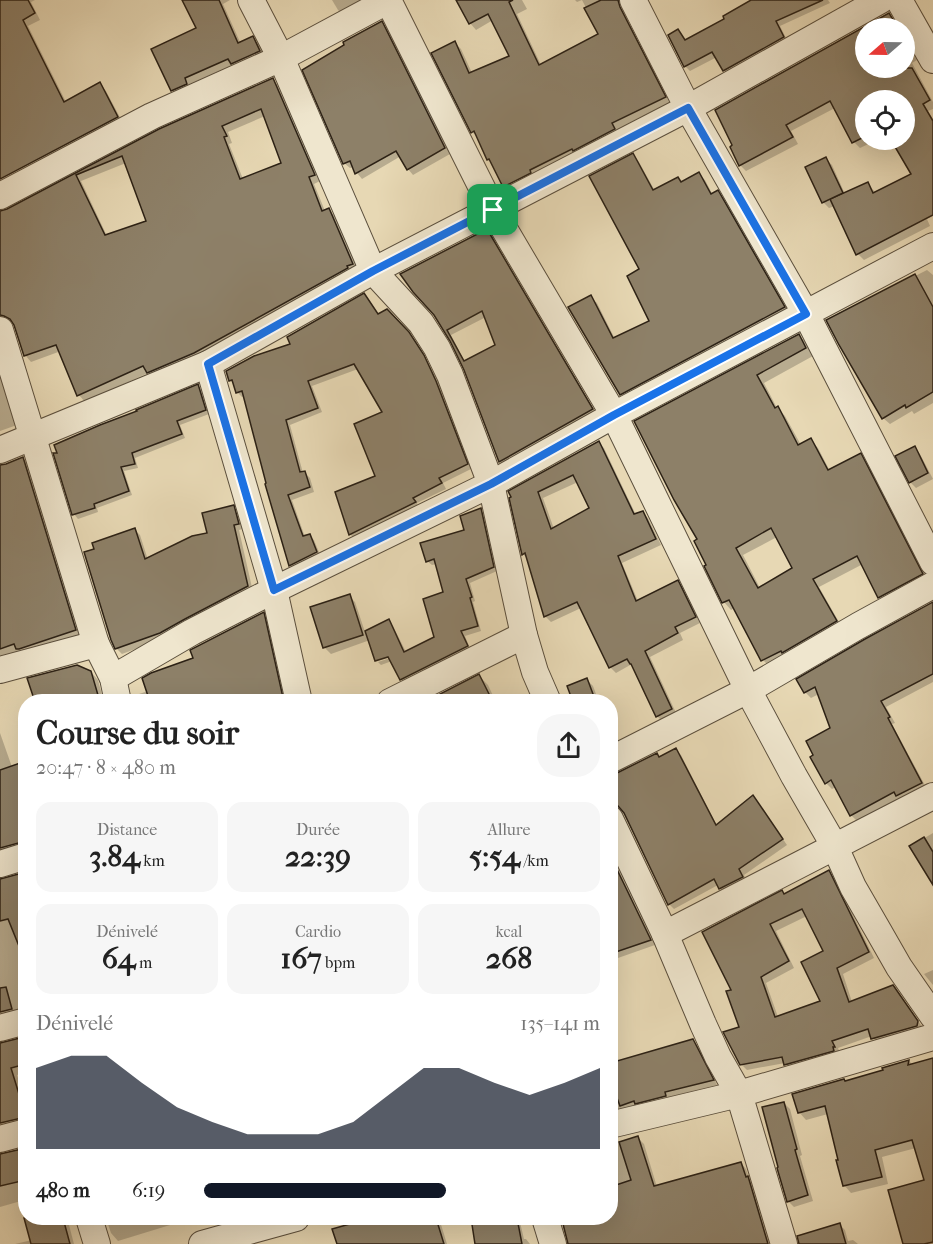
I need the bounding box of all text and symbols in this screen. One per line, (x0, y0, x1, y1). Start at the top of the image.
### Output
north arrow (855, 18, 915, 78)
map controls (855, 18, 915, 150)
button: locate (855, 90, 915, 150)
pin (467, 184, 518, 235)
icon: arrive (476, 193, 509, 226)
text: Course du soir (36, 714, 239, 753)
button: share (537, 714, 600, 777)
text: 20:47 · 8 × 480 m (36, 756, 176, 779)
text: Distance (97, 820, 157, 839)
text: Durée (296, 820, 340, 839)
text: Allure (488, 820, 530, 839)
text: 3.84 (89, 839, 140, 874)
text: 22:39 (285, 839, 351, 874)
text: 5:54 (469, 839, 520, 874)
text: km (140, 851, 165, 870)
text: /km (520, 851, 549, 870)
text: Dénivelé (96, 922, 158, 941)
text: Cardio (295, 922, 341, 941)
text: kcal (496, 922, 522, 941)
text: 64 (102, 941, 136, 976)
text: 167 (281, 941, 322, 976)
text: 268 (486, 941, 532, 976)
text: m (136, 953, 152, 972)
text: bpm (322, 953, 355, 972)
text: Dénivelé (36, 1012, 113, 1035)
text: 135–141 m (520, 1012, 600, 1035)
text: 480 m (36, 1179, 90, 1202)
text: 6:19 (132, 1179, 165, 1202)

